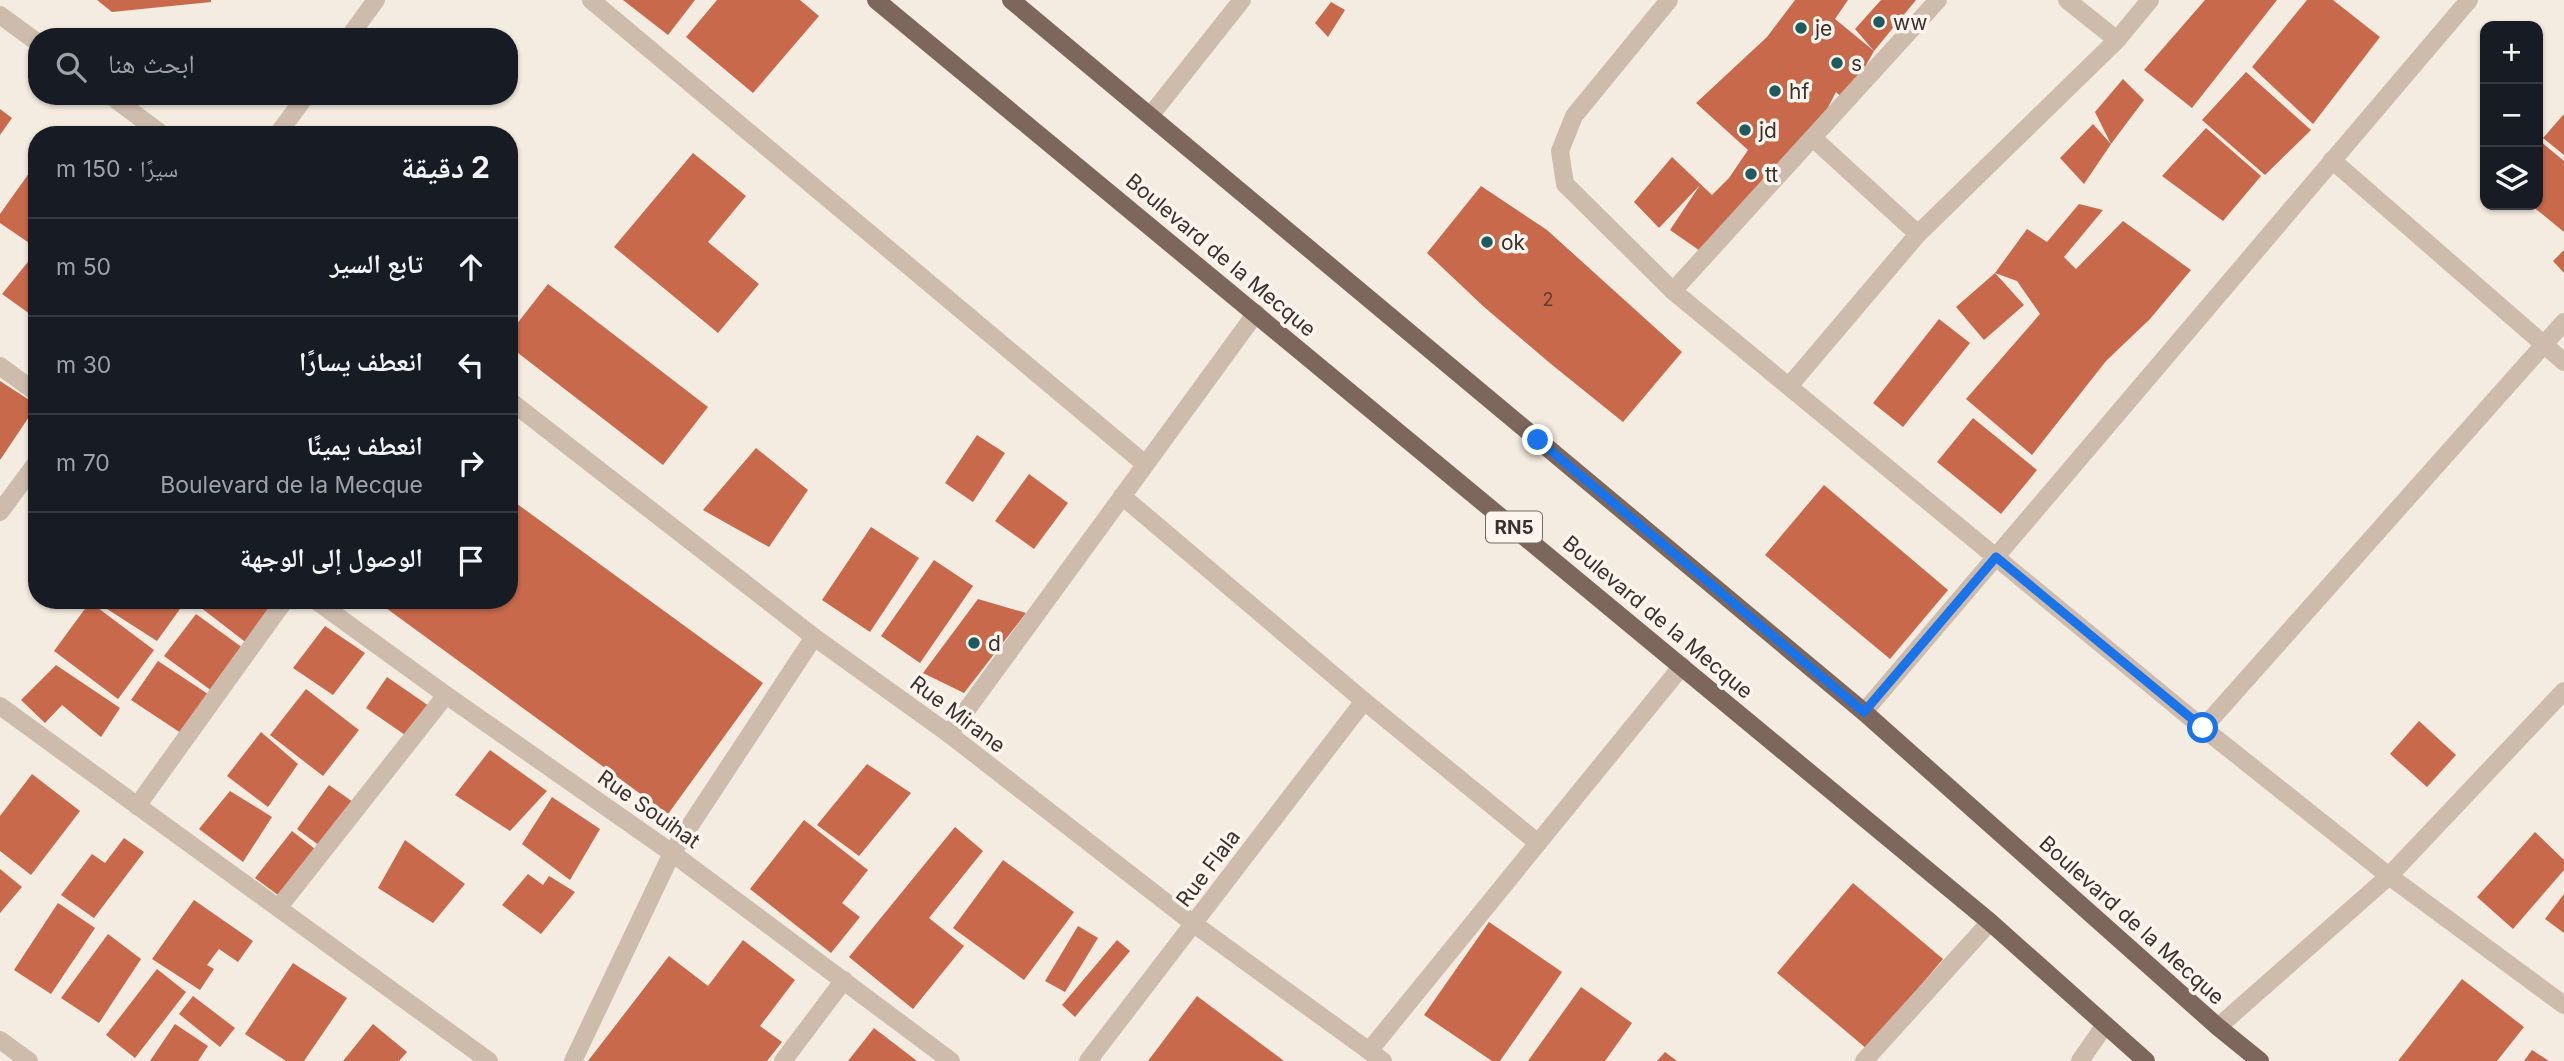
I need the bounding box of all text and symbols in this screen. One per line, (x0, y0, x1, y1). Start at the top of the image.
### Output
place label: ww (1893, 10, 1927, 35)
marker: ww (1871, 14, 1887, 30)
place label: je (1814, 16, 1832, 41)
marker: je (1793, 20, 1809, 36)
map controls (2480, 21, 2543, 210)
button: + (2480, 21, 2543, 84)
search box (28, 28, 518, 105)
icon: search (52, 48, 90, 86)
text: ابحث هنا (108, 48, 195, 79)
place label: s (1851, 51, 1862, 76)
marker: s (1829, 55, 1845, 71)
place label: hf (1789, 79, 1809, 104)
marker: hf (1767, 83, 1783, 99)
button: − (2480, 84, 2543, 147)
place label: jd (1758, 118, 1777, 143)
marker: jd (1737, 122, 1753, 138)
button: layers (2480, 147, 2543, 210)
text: 2 دقيقة (401, 149, 490, 185)
text: سيرًا · 150 m (56, 155, 178, 183)
place label: tt (1765, 162, 1778, 187)
marker: tt (1743, 166, 1759, 182)
street label: Boulevard de la Mecque (1121, 168, 1321, 342)
place label: ok (1501, 230, 1526, 255)
marker: ok (1479, 234, 1495, 250)
text: تابع السير (330, 248, 423, 279)
icon: ahead (452, 248, 490, 286)
text: 50 m (56, 253, 111, 281)
house number: 2 (1543, 289, 1553, 310)
text: انعطف يسارًا (299, 346, 423, 377)
icon: left (452, 346, 490, 384)
text: 30 m (56, 351, 111, 379)
route end (1522, 424, 1553, 455)
text: انعطف يمينًا (307, 430, 423, 461)
icon: right (452, 444, 490, 482)
text: 70 m (56, 449, 110, 477)
text: Boulevard de la Mecque (160, 471, 423, 499)
road number: RN5 (1486, 512, 1542, 542)
street label: Boulevard de la Mecque (1558, 530, 1758, 704)
text: الوصول إلى الوجهة (240, 542, 423, 573)
icon: arrive (452, 542, 490, 580)
place label: d (988, 631, 1001, 656)
marker: d (966, 635, 982, 651)
street label: Rue Mirane (906, 670, 1010, 758)
route start (2187, 712, 2218, 743)
street label: Rue Souihat (593, 765, 705, 853)
street label: Rue Flala (1171, 824, 1245, 912)
street label: Boulevard de la Mecque (2034, 830, 2230, 1010)

